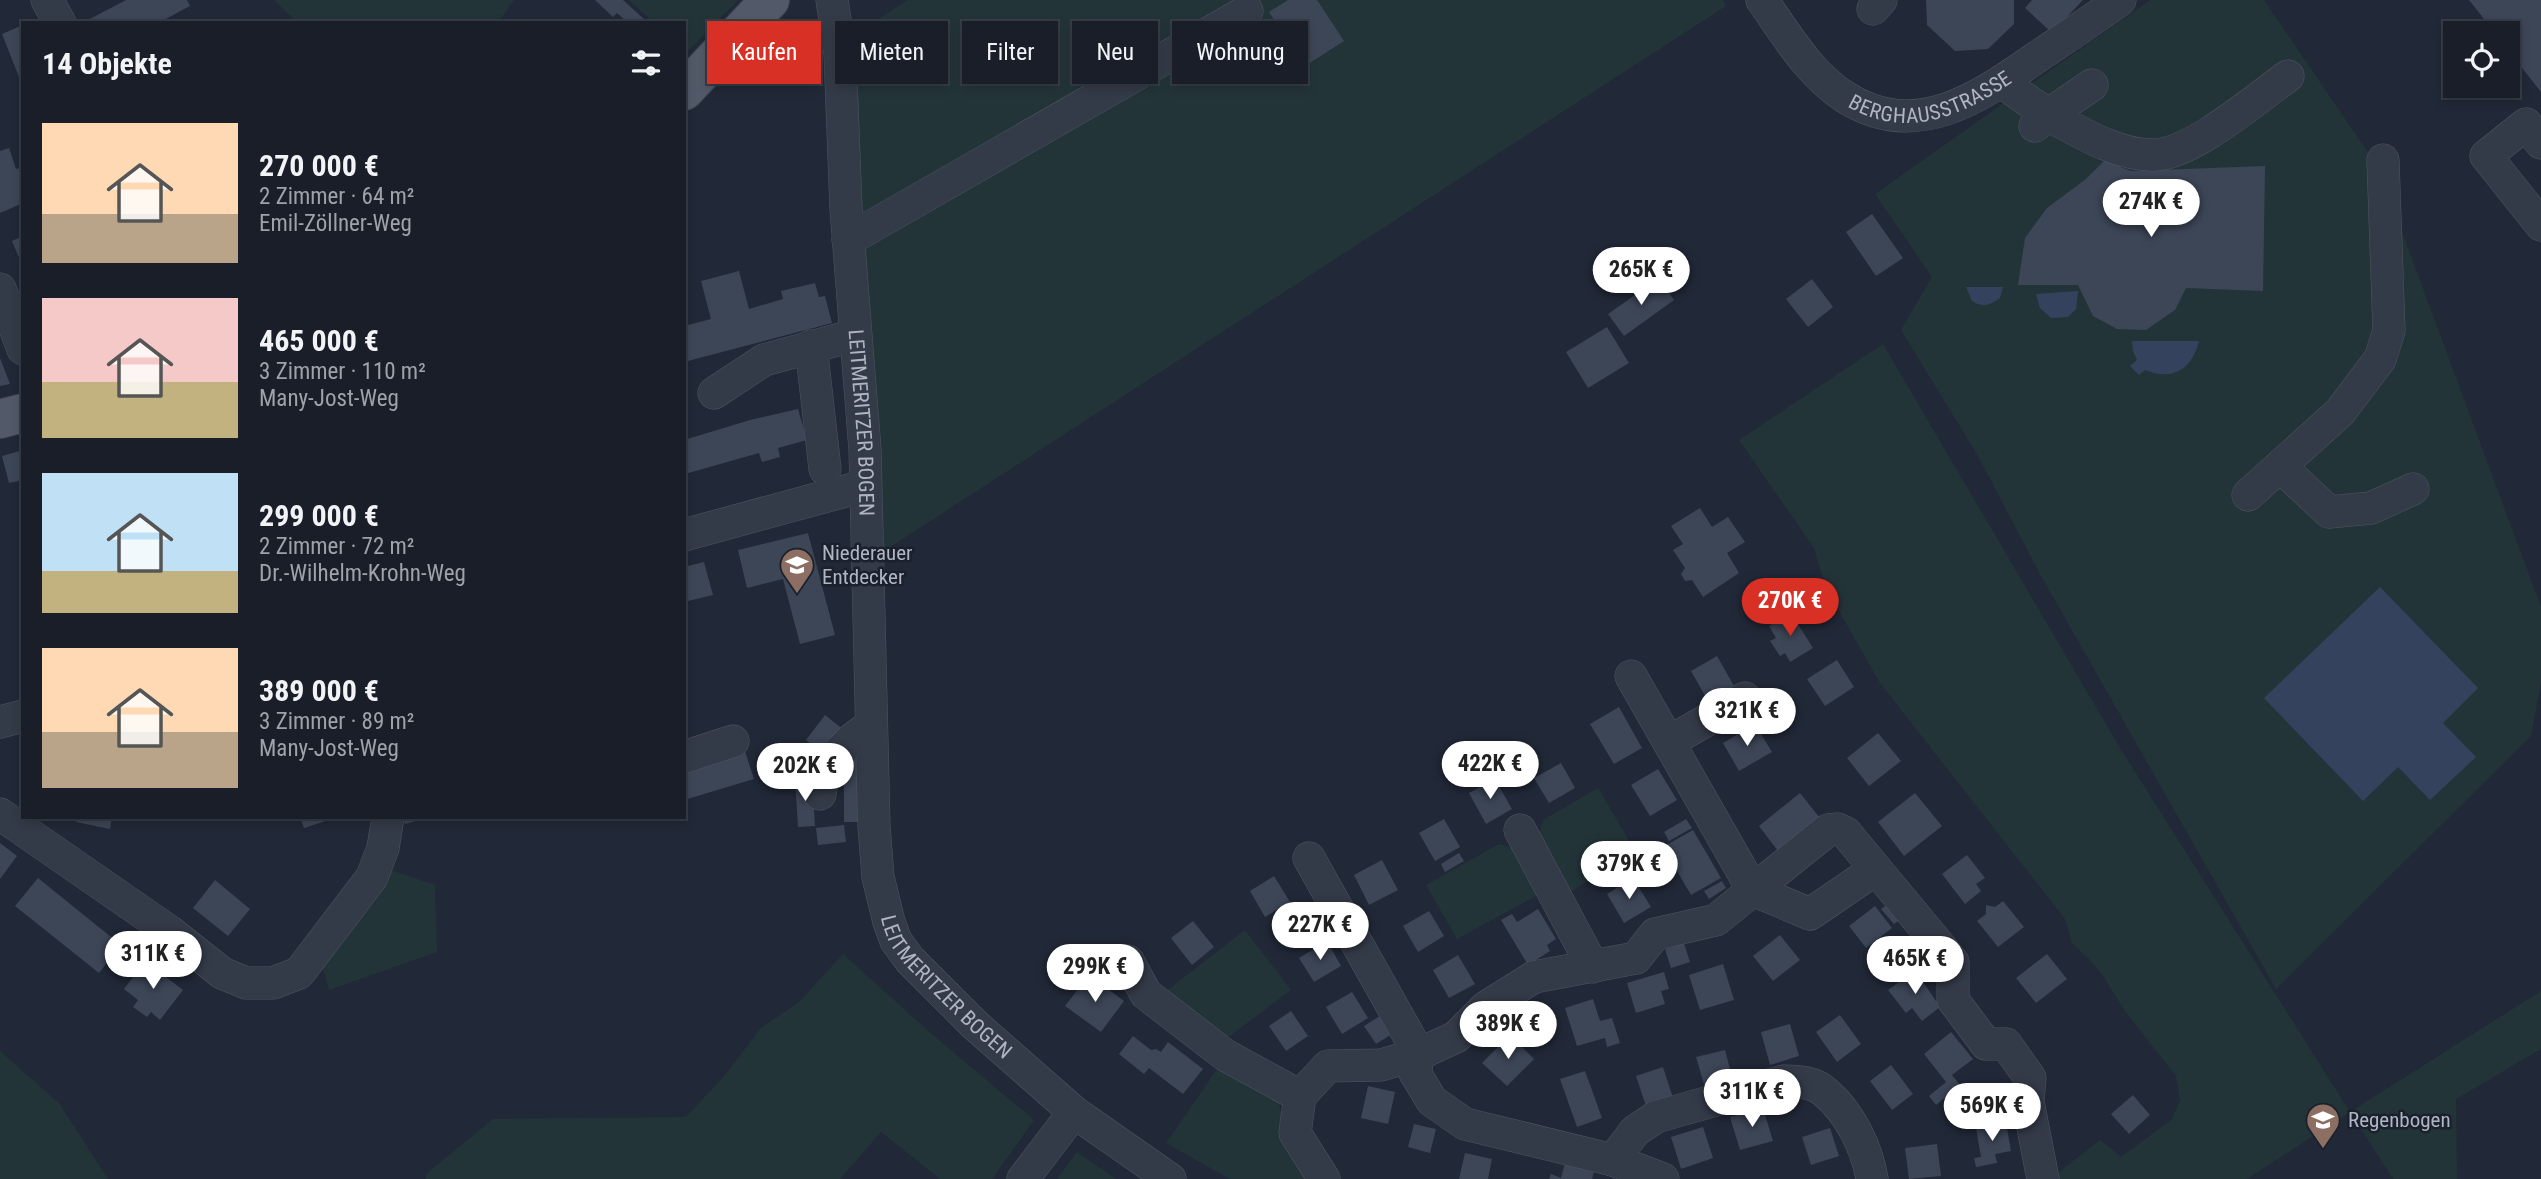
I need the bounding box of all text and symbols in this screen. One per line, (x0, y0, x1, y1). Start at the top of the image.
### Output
chip: Kaufen (707, 21, 821, 84)
chip: Mieten (835, 21, 948, 84)
chip: Filter (962, 21, 1058, 84)
chip: Neu (1072, 21, 1158, 84)
chip: Wohnung (1172, 21, 1308, 84)
map controls (2443, 21, 2520, 98)
button: locate (2443, 21, 2520, 98)
icon: filters (627, 44, 665, 82)
text: 14 Objekte (42, 46, 172, 81)
street label: BERGHAUSSTRASSE (1845, 66, 2016, 128)
text: 270 000 € (259, 148, 379, 183)
icon: home (98, 151, 182, 235)
pin: 274K € (2094, 180, 2208, 239)
text: 2 Zimmer · 64 m² (259, 183, 414, 210)
text: 274K € (2119, 188, 2183, 215)
text: Emil-Zöllner-Weg (259, 210, 412, 237)
pin: 265K € (1584, 247, 1698, 307)
text: 265K € (1609, 256, 1673, 283)
text: 465 000 € (259, 323, 379, 358)
icon: home (98, 326, 182, 410)
street label: LEITMERITZER BOGEN (844, 328, 879, 516)
text: 3 Zimmer · 110 m² (259, 358, 426, 385)
text: Many-Jost-Weg (259, 385, 399, 412)
text: 299 000 € (259, 498, 379, 533)
icon: home (98, 501, 182, 585)
text: 2 Zimmer · 72 m² (259, 533, 414, 560)
place label: Niederauer Entdecker (822, 541, 912, 589)
school or university icon: Niederauer Entdecker (778, 546, 816, 595)
text: Dr.-Wilhelm-Krohn-Weg (259, 560, 466, 587)
pin: 270K € (1733, 578, 1847, 638)
text: 270K € (1758, 587, 1822, 614)
text: 389 000 € (259, 673, 379, 708)
icon: home (98, 676, 182, 760)
pin: 321K € (1690, 688, 1804, 748)
text: 321K € (1715, 697, 1779, 724)
text: 3 Zimmer · 89 m² (259, 708, 414, 735)
text: Many-Jost-Weg (259, 735, 399, 762)
pin: 422K € (1433, 742, 1547, 801)
pin: 202K € (748, 744, 862, 803)
text: 422K € (1458, 750, 1522, 777)
text: 202K € (773, 752, 837, 779)
pin: 379K € (1572, 842, 1686, 901)
text: 379K € (1597, 850, 1661, 877)
pin: 227K € (1263, 902, 1377, 962)
text: 227K € (1288, 911, 1352, 938)
street label: LEITMERITZER BOGEN (876, 913, 1017, 1063)
pin: 311K € (96, 932, 210, 991)
pin: 465K € (1858, 936, 1972, 996)
text: 311K € (121, 940, 185, 967)
pin: 299K € (1038, 944, 1152, 1004)
text: 465K € (1883, 945, 1947, 972)
text: 299K € (1063, 953, 1127, 980)
pin: 389K € (1451, 1002, 1565, 1061)
text: 389K € (1476, 1010, 1540, 1037)
pin: 311K € (1695, 1070, 1809, 1129)
text: 311K € (1720, 1078, 1784, 1105)
pin: 569K € (1935, 1084, 2049, 1143)
text: 569K € (1960, 1092, 2024, 1119)
school or university icon: Regenbogen (2304, 1101, 2342, 1150)
place label: Regenbogen (2348, 1108, 2451, 1132)

